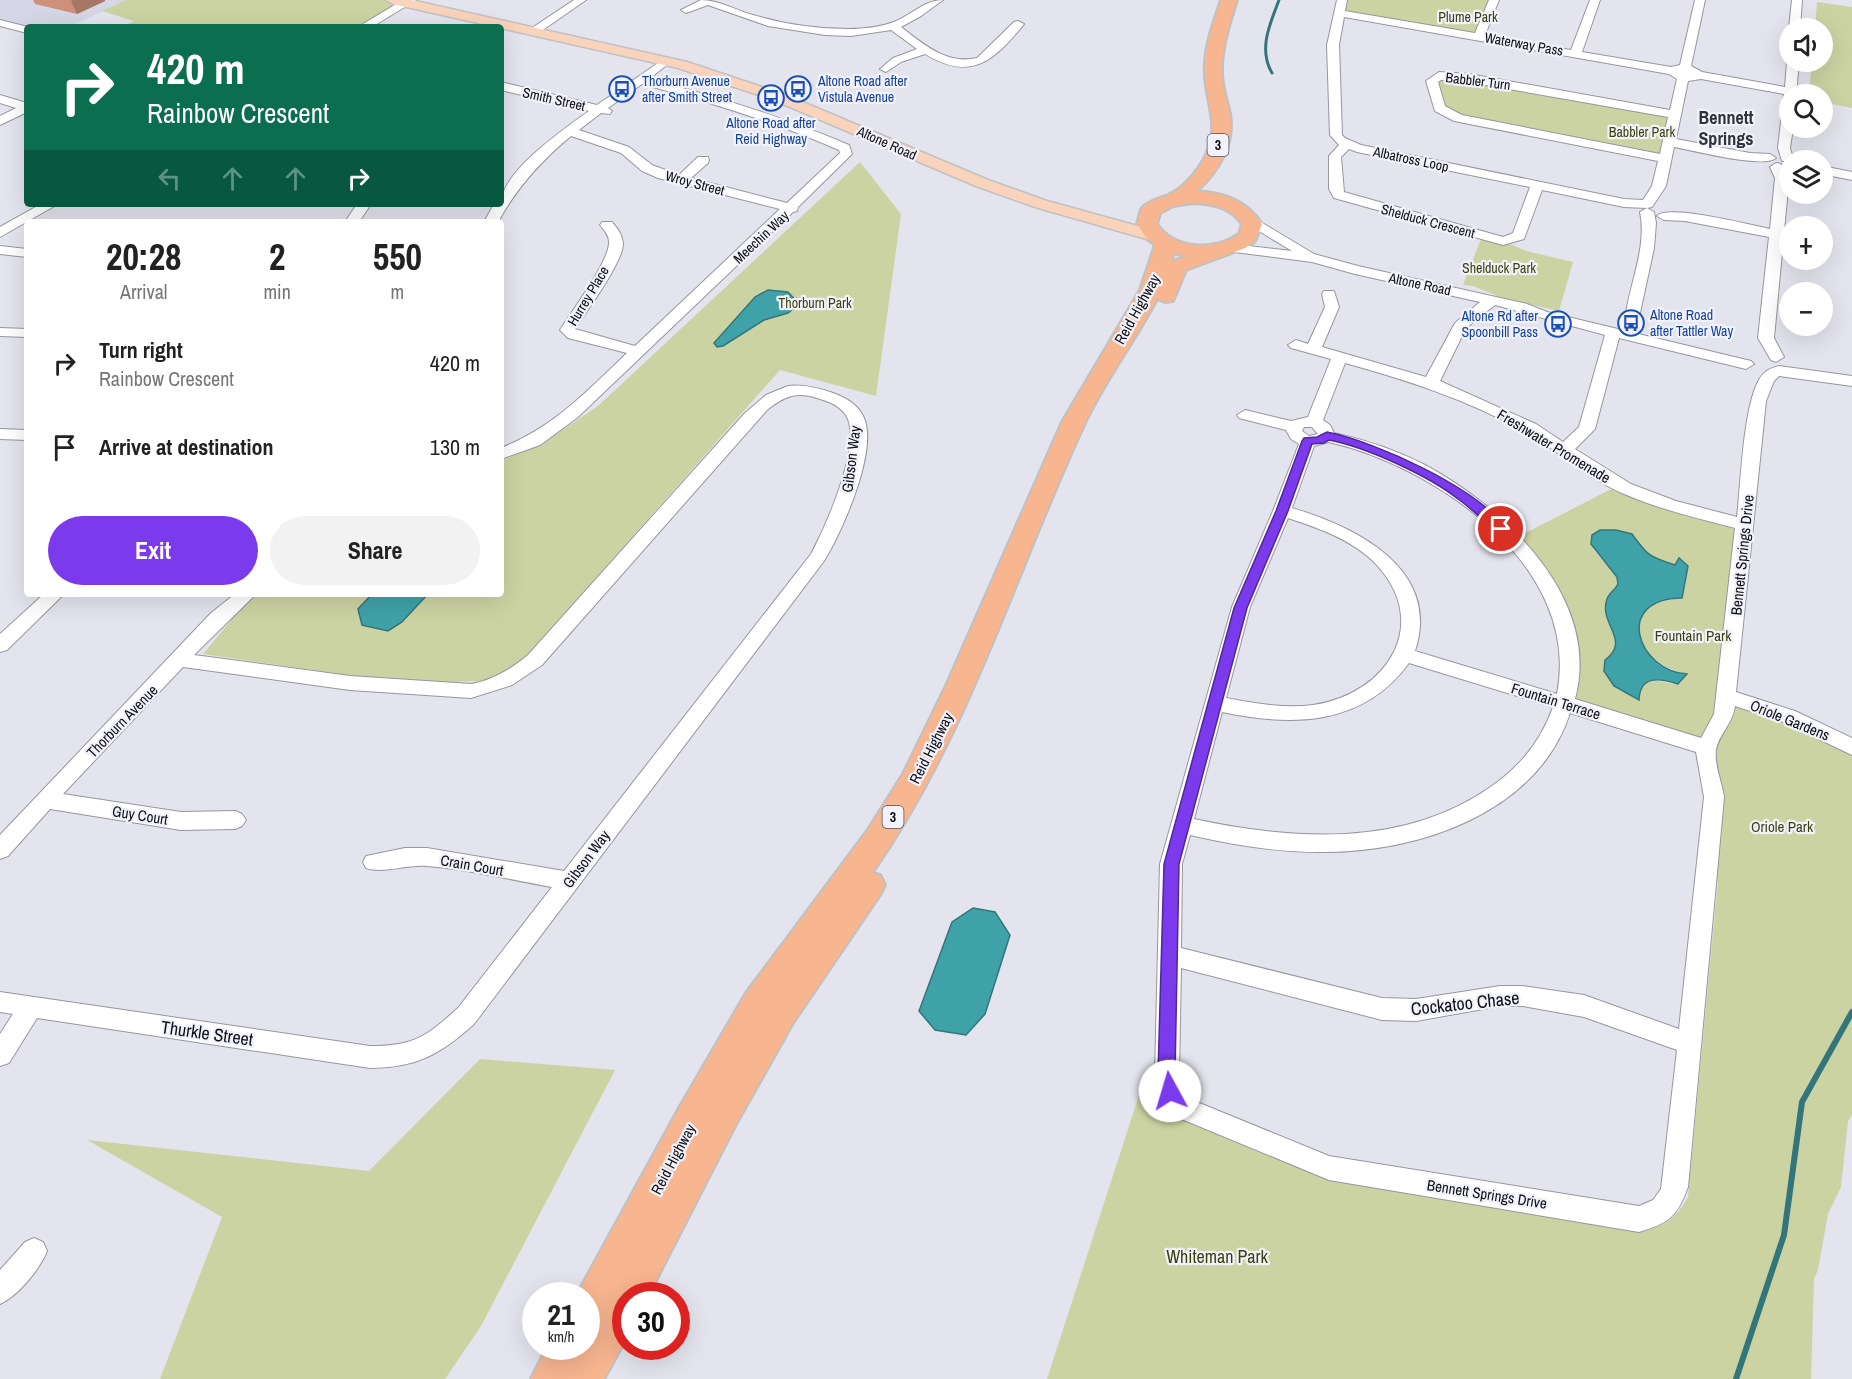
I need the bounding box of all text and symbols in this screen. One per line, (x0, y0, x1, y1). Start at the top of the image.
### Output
park label: Plume Park (1438, 8, 1498, 26)
map controls (1779, 18, 1833, 336)
button: sound (1779, 18, 1833, 72)
street label: Waterway Pass (1483, 28, 1565, 60)
text: 420 m (147, 41, 245, 97)
icon: right (48, 48, 126, 126)
street label: Babbler Turn (1445, 68, 1511, 94)
place label: Thorburn Avenue after Smith Street (642, 72, 732, 106)
place label: Altone Road after Vistula Avenue (817, 72, 908, 106)
bus stop icon: Thorburn Avenue after Smith Street (607, 74, 637, 104)
bus stop icon: Altone Road after Vistula Avenue (783, 74, 813, 104)
street label: Smith Street (521, 83, 587, 115)
bus stop icon: Altone Road after Reid Highway (756, 83, 786, 113)
button: search (1779, 84, 1833, 138)
text: Rainbow Crescent (147, 95, 329, 131)
district label: Bennett Springs (1699, 105, 1754, 151)
place label: Altone Road after Reid Highway (725, 114, 816, 148)
street label: Altone Road (854, 122, 920, 164)
park label: Babbler Park (1609, 123, 1675, 141)
road number: 3 (1208, 134, 1228, 156)
street label: Albatross Loop (1371, 142, 1450, 176)
button: layers (1779, 150, 1833, 204)
icon: left (153, 162, 186, 195)
icon: ahead (216, 162, 249, 195)
icon: ahead (279, 162, 312, 195)
icon: right (342, 162, 375, 195)
street label: Wroy Street (663, 166, 727, 200)
street label: Shelduck Crescent (1379, 200, 1477, 242)
street label: Meechin Way (729, 206, 793, 267)
button: + (1779, 216, 1833, 270)
text: 20:28 (106, 233, 181, 281)
text: 2 (269, 233, 285, 281)
text: 550 (373, 233, 422, 281)
park label: Shelduck Park (1462, 259, 1536, 277)
street label: Hurrey Place (563, 263, 613, 329)
street label: Altone Road (1386, 268, 1453, 299)
street label: Reid Highway (1109, 269, 1165, 348)
text: Arrival (120, 278, 167, 305)
text: min (263, 278, 291, 305)
text: m (391, 278, 404, 305)
button: − (1779, 282, 1833, 336)
park label: Thorburn Park (778, 294, 852, 312)
place label: Altone Road after Tattler Way (1649, 306, 1733, 340)
place label: Altone Rd after Spoonbill Pass (1460, 307, 1538, 341)
bus stop icon: Altone Road after Tattler Way (1616, 308, 1646, 338)
bus stop icon: Altone Rd after Spoonbill Pass (1543, 309, 1573, 339)
text: Turn right (99, 335, 183, 365)
icon: right (48, 347, 81, 380)
text: 420 m (430, 348, 480, 378)
text: Rainbow Crescent (99, 365, 234, 392)
street label: Freshwater Promenade (1494, 404, 1615, 488)
street label: Gibson Way (836, 424, 866, 494)
icon: arrive (48, 431, 81, 464)
text: Arrive at destination (99, 432, 273, 462)
text: 130 m (430, 432, 480, 462)
street label: Bennett Springs Drive (1725, 494, 1759, 616)
pin (1475, 503, 1526, 554)
icon: arrive (1484, 512, 1517, 545)
button: Exit (48, 516, 258, 585)
button: Share (270, 516, 480, 585)
park label: Fountain Park (1655, 625, 1732, 646)
street label: Fountain Terrace (1509, 677, 1603, 725)
street label: Thorburn Avenue (82, 680, 162, 762)
street label: Oriole Gardens (1747, 695, 1833, 745)
street label: Reid Highway (904, 708, 958, 787)
street label: Guy Court (111, 800, 170, 830)
road number: 3 (882, 806, 904, 828)
park label: Oriole Park (1751, 816, 1814, 837)
street label: Gibson Way (557, 825, 615, 892)
street label: Crain Court (439, 849, 506, 881)
street label: Cockatoo Chase (1409, 985, 1521, 1021)
street label: Thurkle Street (159, 1014, 255, 1052)
position arrow (1138, 1059, 1202, 1123)
street label: Reid Highway (646, 1119, 701, 1198)
street label: Bennett Springs Drive (1426, 1174, 1549, 1214)
park label: Whiteman Park (1166, 1244, 1268, 1269)
speed limit sign: 30 (612, 1282, 690, 1360)
text: 21 (547, 1294, 575, 1334)
text: km/h (548, 1326, 574, 1347)

